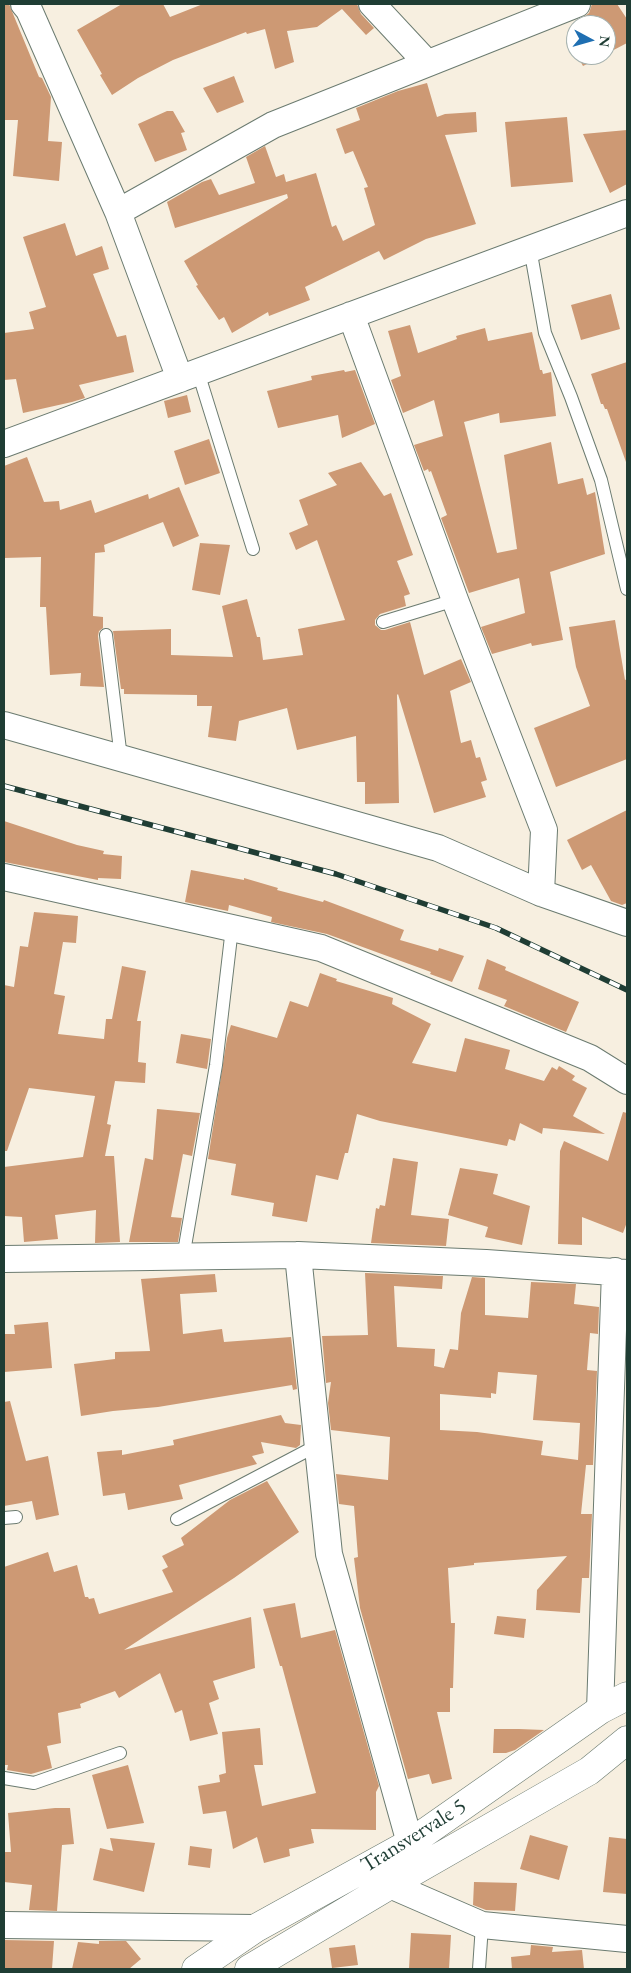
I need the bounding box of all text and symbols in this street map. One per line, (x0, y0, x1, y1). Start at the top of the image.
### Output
north arrow (566, 15, 616, 65)
text: N (595, 35, 614, 48)
street label: Transvervale 5 (356, 1793, 472, 1879)

